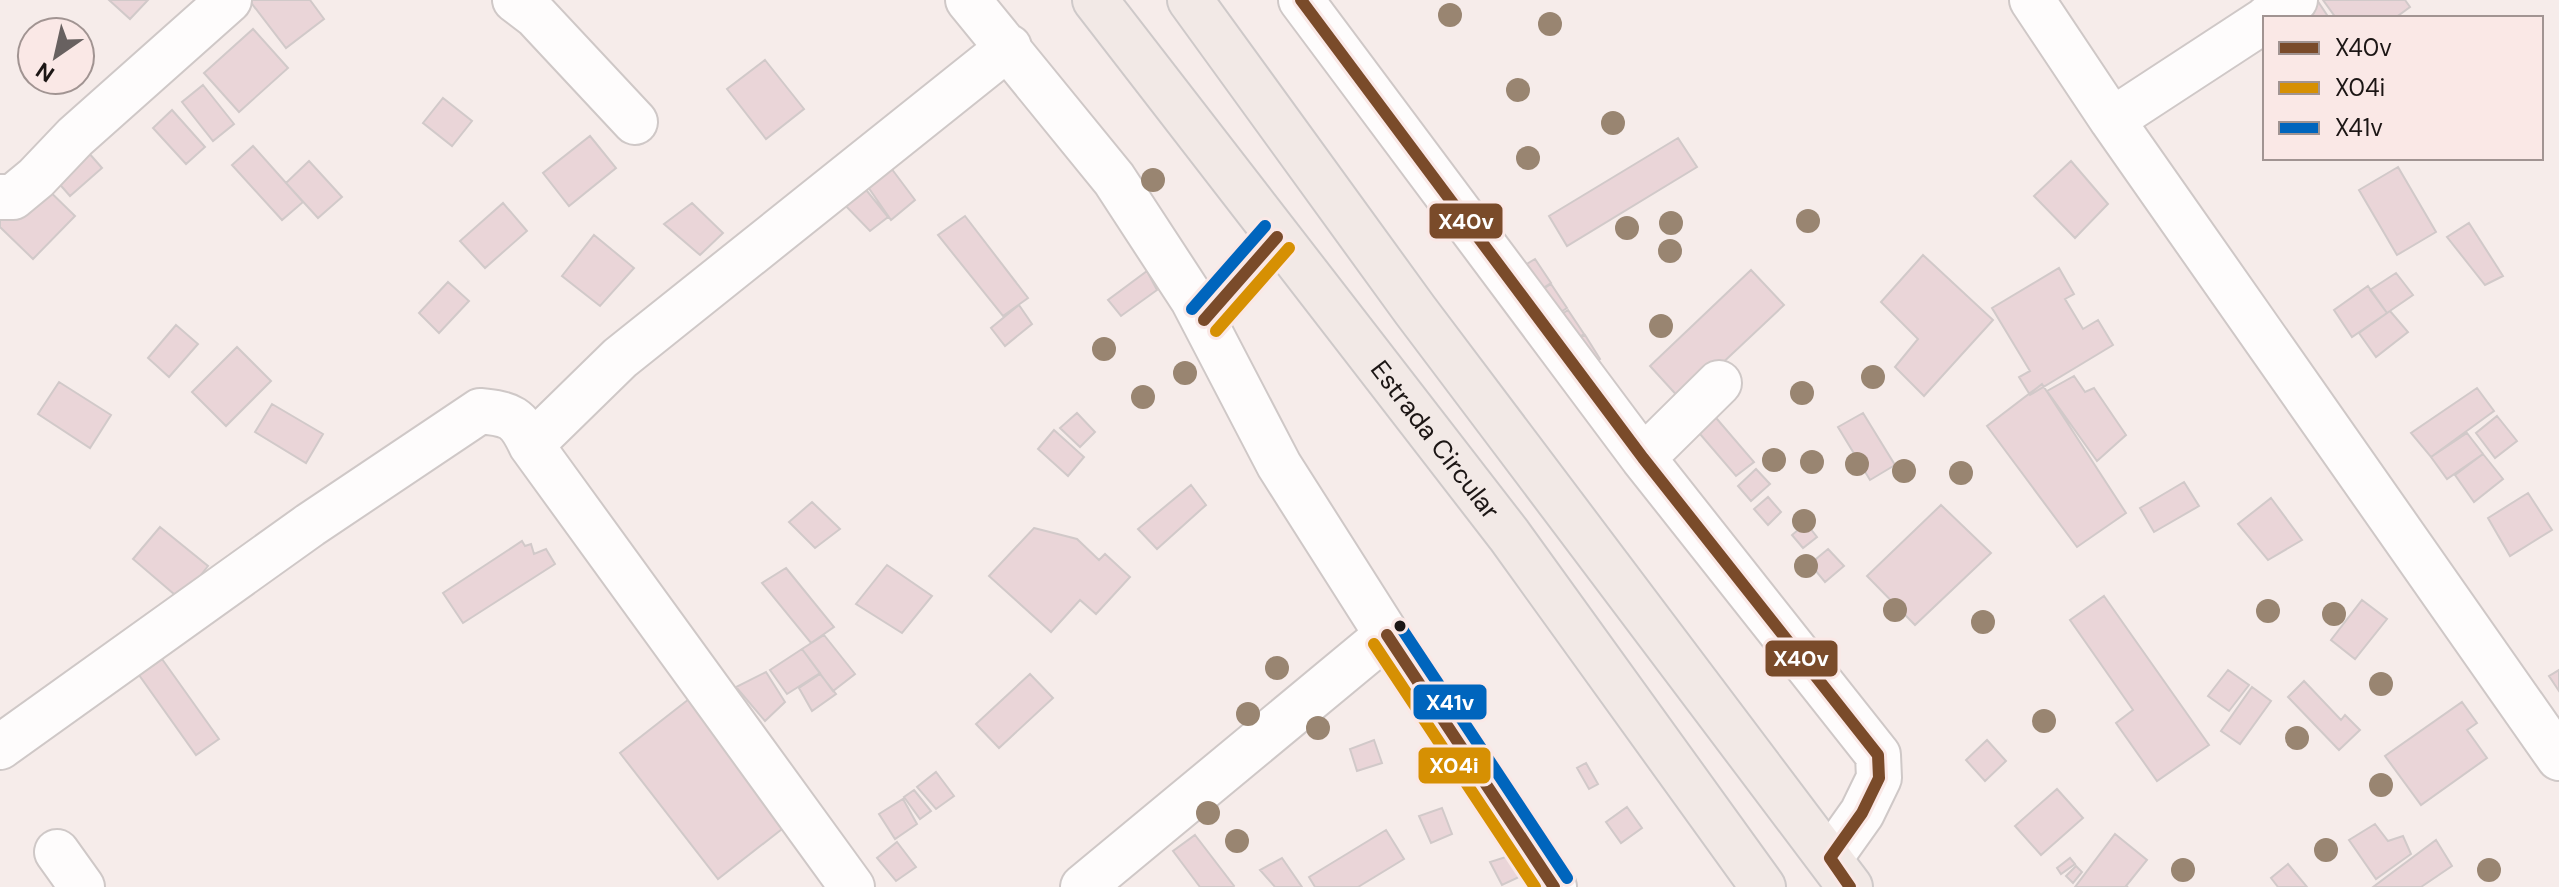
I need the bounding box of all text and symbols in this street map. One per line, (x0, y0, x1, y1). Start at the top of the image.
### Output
north arrow (16, 16, 96, 96)
legend (2263, 16, 2543, 160)
text: X40v (2335, 32, 2392, 63)
text: N (30, 56, 60, 89)
text: X04i (2335, 72, 2385, 103)
text: X41v (2335, 112, 2383, 143)
line badge: X40v (1428, 202, 1504, 240)
text: X40v (1438, 207, 1494, 236)
street label: Estrada Circular (1363, 353, 1507, 526)
unlabelled marker (1392, 618, 1408, 634)
line badge: X40v (1764, 639, 1839, 678)
text: X40v (1773, 644, 1829, 673)
line badge: X41v (1412, 683, 1488, 721)
text: X41v (1426, 688, 1475, 717)
line badge: X04i (1417, 746, 1492, 785)
text: X04i (1429, 751, 1479, 780)

